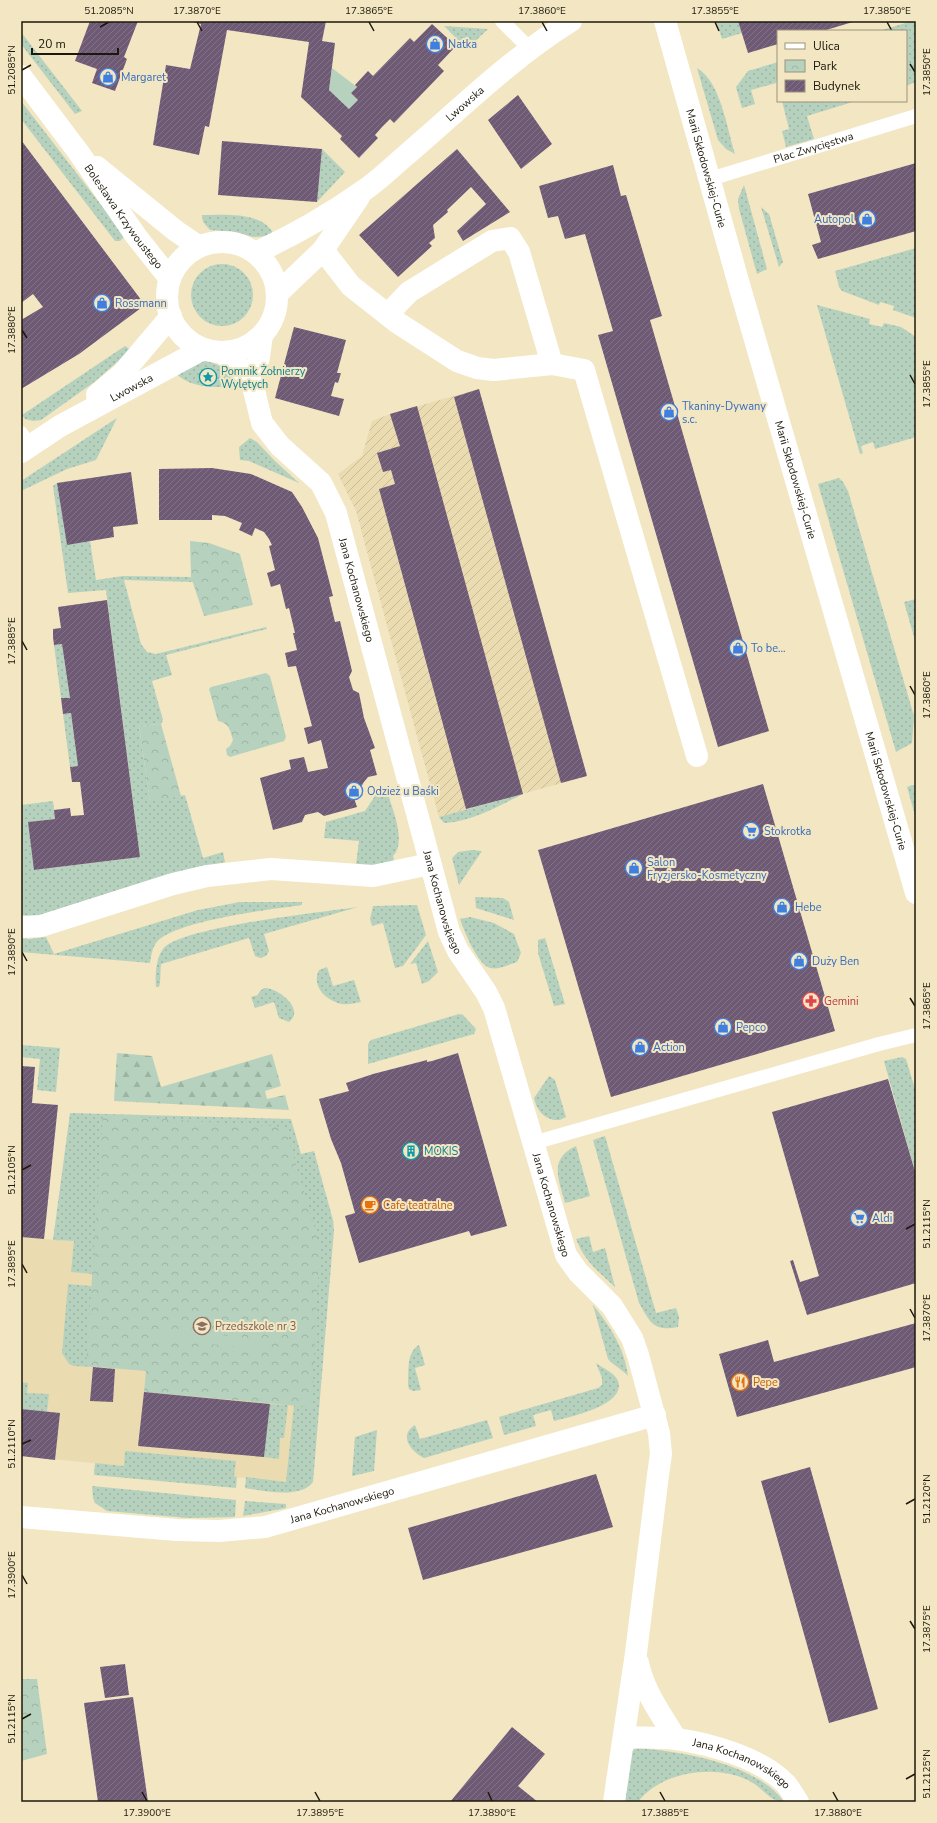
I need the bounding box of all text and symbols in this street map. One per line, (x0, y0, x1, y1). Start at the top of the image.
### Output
text: 51.2085°N (84, 4, 134, 18)
text: 17.3870°E (173, 4, 221, 18)
text: 17.3865°E (345, 4, 393, 18)
text: 17.3860°E (518, 4, 566, 18)
text: 17.3855°E (691, 4, 739, 18)
text: 17.3850°E (863, 4, 911, 18)
scale bar (32, 30, 118, 56)
legend (777, 30, 907, 102)
shop icon: Natka (425, 34, 445, 54)
text: 20 m (38, 36, 66, 52)
place label: Natka (448, 37, 477, 52)
text: Ulica (813, 38, 840, 54)
text: 51.2085°N (5, 45, 19, 95)
text: 17.3850°E (920, 48, 934, 96)
text: Park (813, 58, 838, 74)
shop icon: Margaret (98, 67, 118, 87)
place label: Margaret (121, 70, 166, 85)
text: Budynek (813, 78, 861, 94)
street label: Lwowska (443, 83, 488, 125)
street label: Marii Skłodowskiej-Curie (682, 107, 730, 230)
street label: Plac Zwycięstwa (772, 129, 855, 167)
street label: Bolesława Krzywoustego (81, 161, 166, 272)
shop icon: Autopol (857, 209, 877, 229)
place label: Autopol (814, 212, 855, 227)
shop icon: Rossmann (92, 293, 112, 313)
place label: Rossmann (115, 296, 167, 311)
text: 17.3880°E (5, 306, 19, 354)
text: 17.3855°E (920, 360, 934, 408)
place label: Pomnik Żołnierzy Wylętych (221, 364, 306, 392)
place icon: Pomnik Żołnierzy Wylętych (198, 367, 218, 387)
street label: Lwowska (108, 370, 156, 406)
place label: Tkaniny-Dywany s.c. (682, 399, 766, 427)
shop icon: Tkaniny-Dywany s.c. (659, 402, 679, 422)
street label: Marii Skłodowskiej-Curie (771, 419, 820, 541)
street label: Jana Kochanowskiego (335, 535, 378, 644)
text: 17.3885°E (5, 617, 19, 665)
shop icon: To be… (728, 638, 748, 658)
place label: To be… (751, 641, 786, 656)
text: 17.3860°E (920, 671, 934, 719)
street label: Marii Skłodowskiej-Curie (861, 730, 910, 852)
shop icon: Odzież u Baśki (344, 781, 364, 801)
place label: Odzież u Baśki (367, 784, 439, 799)
supermarket icon: Stokrotka (741, 821, 761, 841)
place label: Stokrotka (764, 824, 811, 839)
street label: Jana Kochanowskiego (419, 848, 465, 957)
place label: Salon Fryzjersko-Kosmetyczny (647, 855, 767, 883)
shop icon: Salon Fryzjersko-Kosmetyczny (624, 858, 644, 878)
shop icon: Hebe (772, 897, 792, 917)
place label: Hebe (795, 900, 822, 915)
text: 17.3890°E (5, 928, 19, 976)
shop icon: Duży Ben (789, 951, 809, 971)
place label: Duży Ben (812, 954, 859, 969)
text: 17.3865°E (920, 982, 934, 1030)
pharmacy icon: Gemini (801, 991, 821, 1011)
place label: Gemini (824, 994, 859, 1009)
shop icon: Pepco (713, 1017, 733, 1037)
place label: Pepco (736, 1020, 766, 1035)
shop icon: Action (630, 1037, 650, 1057)
place label: Action (653, 1040, 685, 1055)
building icon: MOKIS (401, 1141, 421, 1161)
place label: MOKIS (424, 1144, 459, 1159)
text: 51.2105°N (5, 1145, 19, 1195)
street label: Jana Kochanowskiego (528, 1150, 573, 1259)
cafe icon: Cafe teatralne (360, 1195, 380, 1215)
place label: Cafe teatralne (383, 1198, 453, 1213)
text: 51.2115°N (920, 1199, 934, 1249)
supermarket icon: Aldi (849, 1208, 869, 1228)
place label: Aldi (872, 1211, 892, 1226)
text: 17.3895°E (5, 1240, 19, 1288)
text: 17.3870°E (920, 1294, 934, 1342)
school or university icon: Przedszkole nr 3 (192, 1316, 212, 1336)
place label: Przedszkole nr 3 (215, 1319, 296, 1334)
restaurant icon: Pepe (730, 1372, 750, 1392)
place label: Pepe (753, 1375, 778, 1390)
text: 51.2110°N (5, 1419, 19, 1469)
text: 51.2120°N (920, 1474, 934, 1524)
street label: Jana Kochanowskiego (288, 1483, 396, 1528)
text: 17.3900°E (5, 1551, 19, 1599)
text: 17.3875°E (920, 1605, 934, 1653)
text: 51.2115°N (5, 1694, 19, 1744)
street label: Jana Kochanowskiego (690, 1735, 794, 1792)
text: 51.2125°N (920, 1749, 934, 1799)
text: 17.3900°E (123, 1806, 171, 1820)
text: 17.3895°E (296, 1806, 344, 1820)
text: 17.3890°E (468, 1806, 516, 1820)
text: 17.3885°E (641, 1806, 689, 1820)
text: 17.3880°E (814, 1806, 862, 1820)

